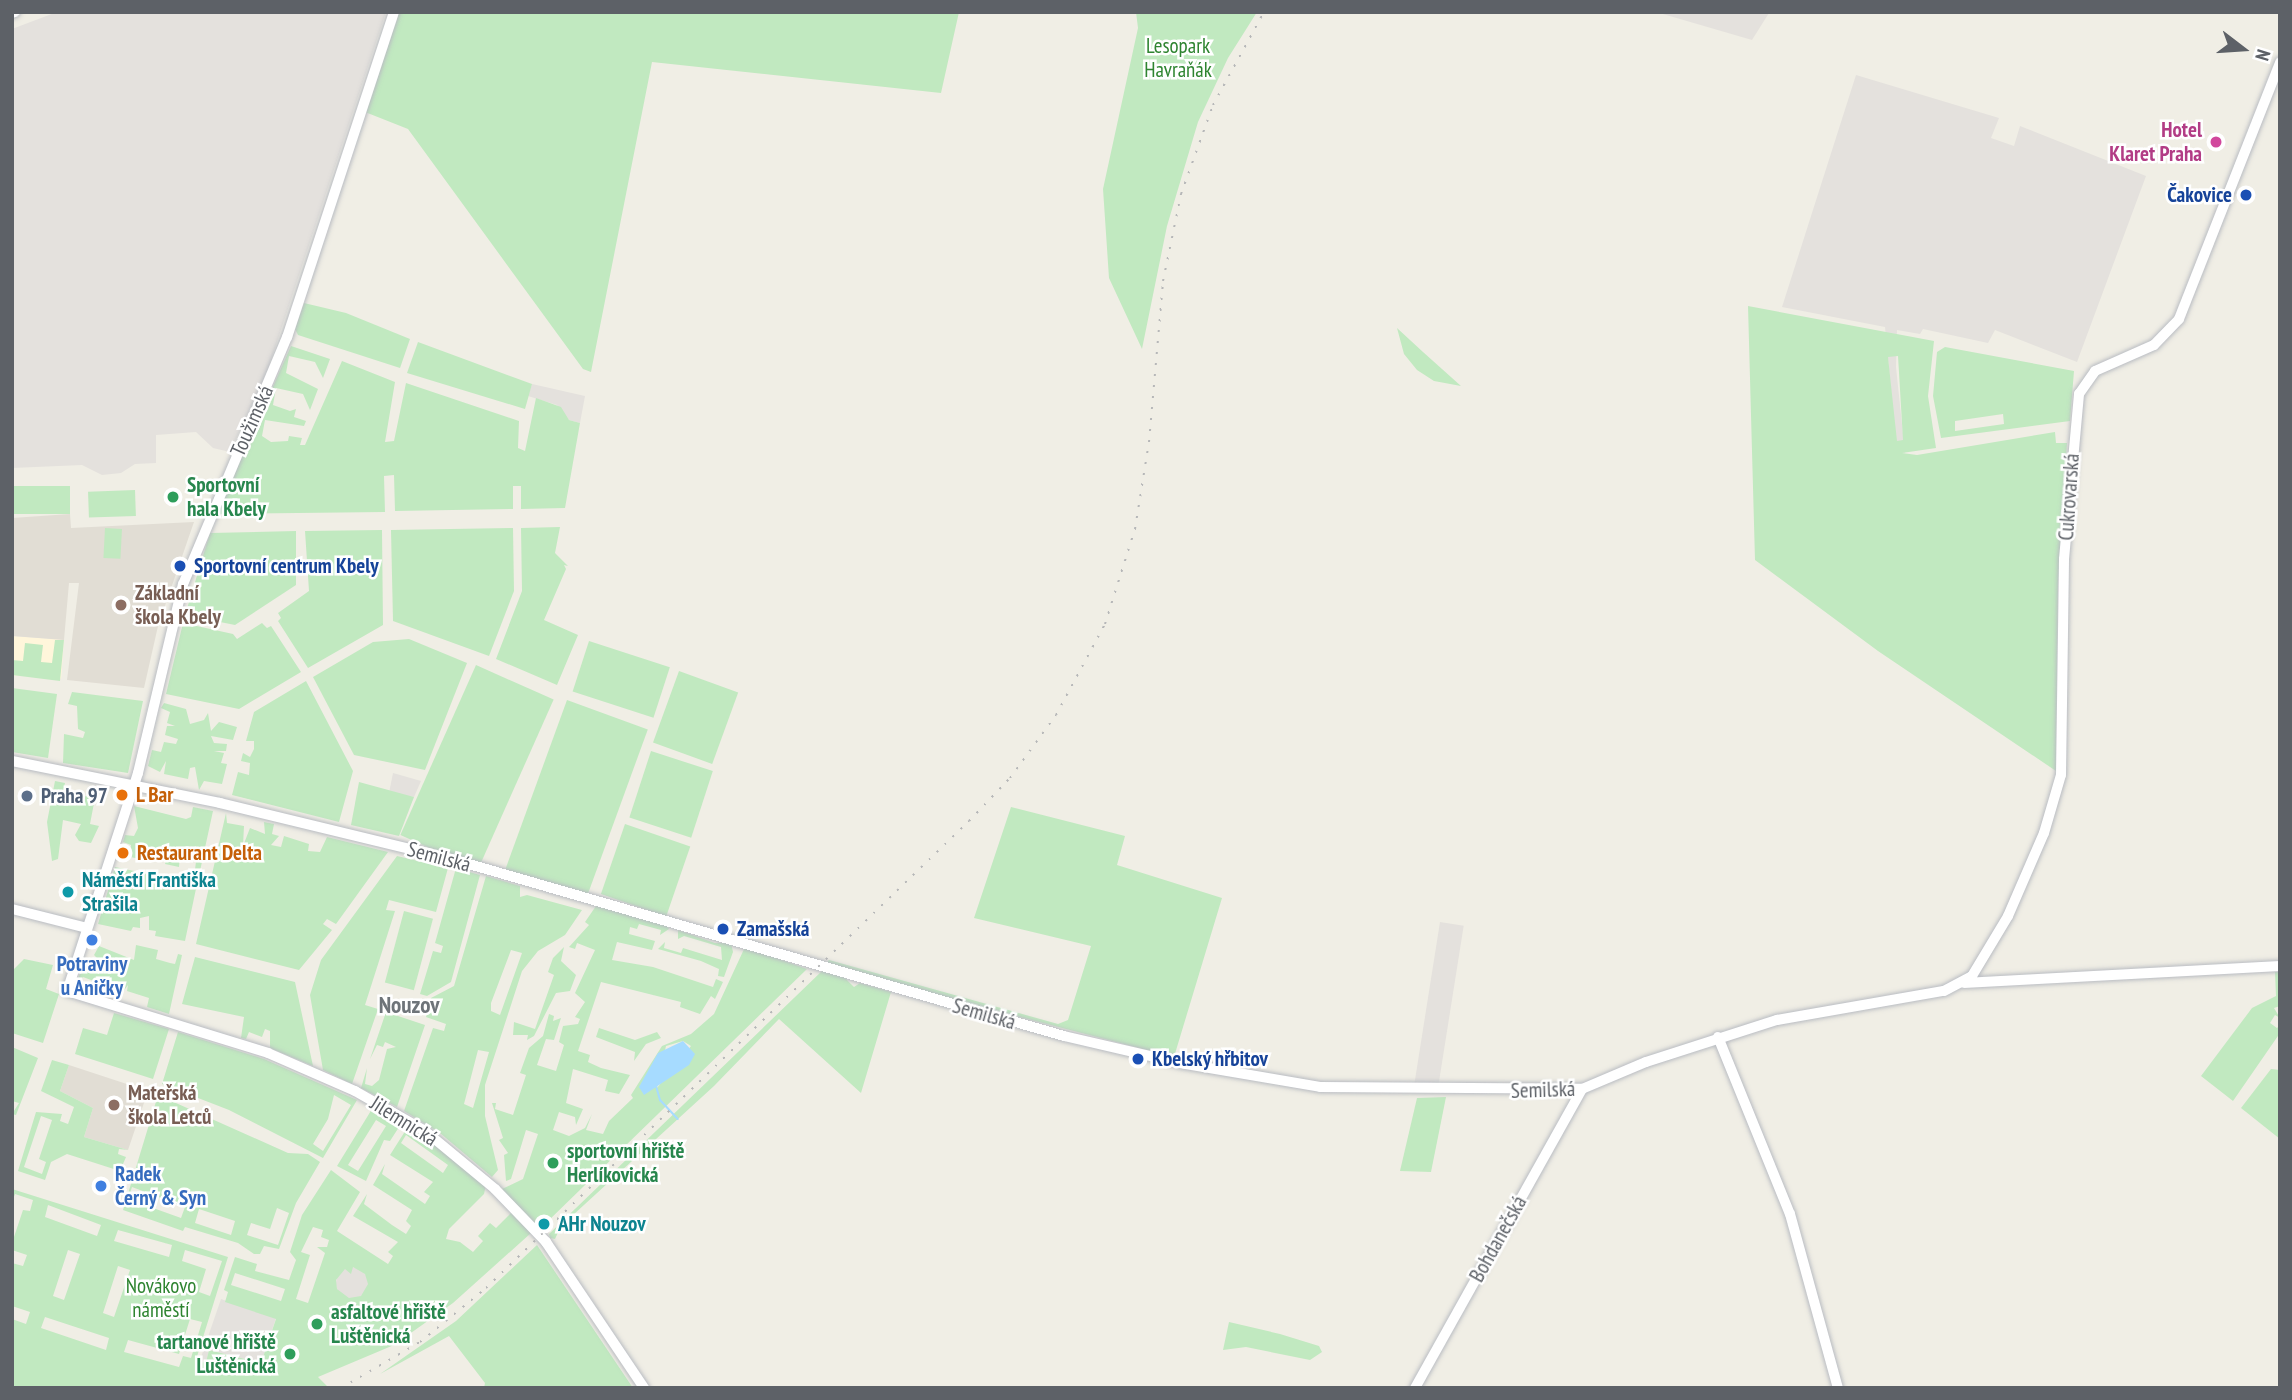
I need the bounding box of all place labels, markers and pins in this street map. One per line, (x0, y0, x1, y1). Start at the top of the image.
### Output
place label: Hotel Klaret Praha (2109, 117, 2202, 167)
marker: Hotel Klaret Praha (2208, 134, 2224, 150)
place label: Čakovice (2167, 182, 2232, 208)
marker: Čakovice (2238, 187, 2254, 203)
place label: Sportovní hala Kbely (187, 472, 266, 522)
marker: Sportovní hala Kbely (165, 489, 181, 505)
place label: Sportovní centrum Kbely (194, 553, 379, 579)
marker: Sportovní centrum Kbely (172, 558, 188, 574)
place label: Základní škola Kbely (135, 580, 221, 630)
marker: Základní škola Kbely (113, 597, 129, 613)
place label: L Bar (136, 782, 174, 808)
place label: Praha 97 (41, 783, 108, 809)
marker: L Bar (114, 787, 130, 803)
marker: Praha 97 (19, 788, 35, 804)
place label: Restaurant Delta (137, 840, 262, 866)
marker: Restaurant Delta (115, 845, 131, 861)
place label: Náměstí Františka Strašila (82, 867, 216, 917)
marker: Náměstí Františka Strašila (60, 884, 76, 900)
place label: Zamašská (737, 916, 810, 942)
marker: Zamašská (715, 921, 731, 937)
marker: Potraviny u Aničky (84, 932, 100, 948)
place label: Potraviny u Aničky (57, 951, 127, 1001)
place label: Kbelský hřbitov (1152, 1046, 1269, 1072)
marker: Kbelský hřbitov (1130, 1051, 1146, 1067)
place label: Mateřská škola Letců (128, 1080, 211, 1130)
marker: Mateřská škola Letců (106, 1097, 122, 1113)
place label: sportovní hřiště Herlíkovická (567, 1138, 685, 1188)
marker: sportovní hřiště Herlíkovická (545, 1155, 561, 1171)
place label: Radek Černý & Syn (115, 1161, 207, 1211)
marker: Radek Černý & Syn (93, 1178, 109, 1194)
place label: AHr Nouzov (558, 1211, 646, 1237)
marker: AHr Nouzov (536, 1216, 552, 1232)
place label: asfaltové hřiště Luštěnická (331, 1299, 446, 1349)
marker: asfaltové hřiště Luštěnická (309, 1316, 325, 1332)
place label: tartanové hřiště Luštěnická (157, 1329, 276, 1379)
marker: tartanové hřiště Luštěnická (282, 1346, 298, 1362)

